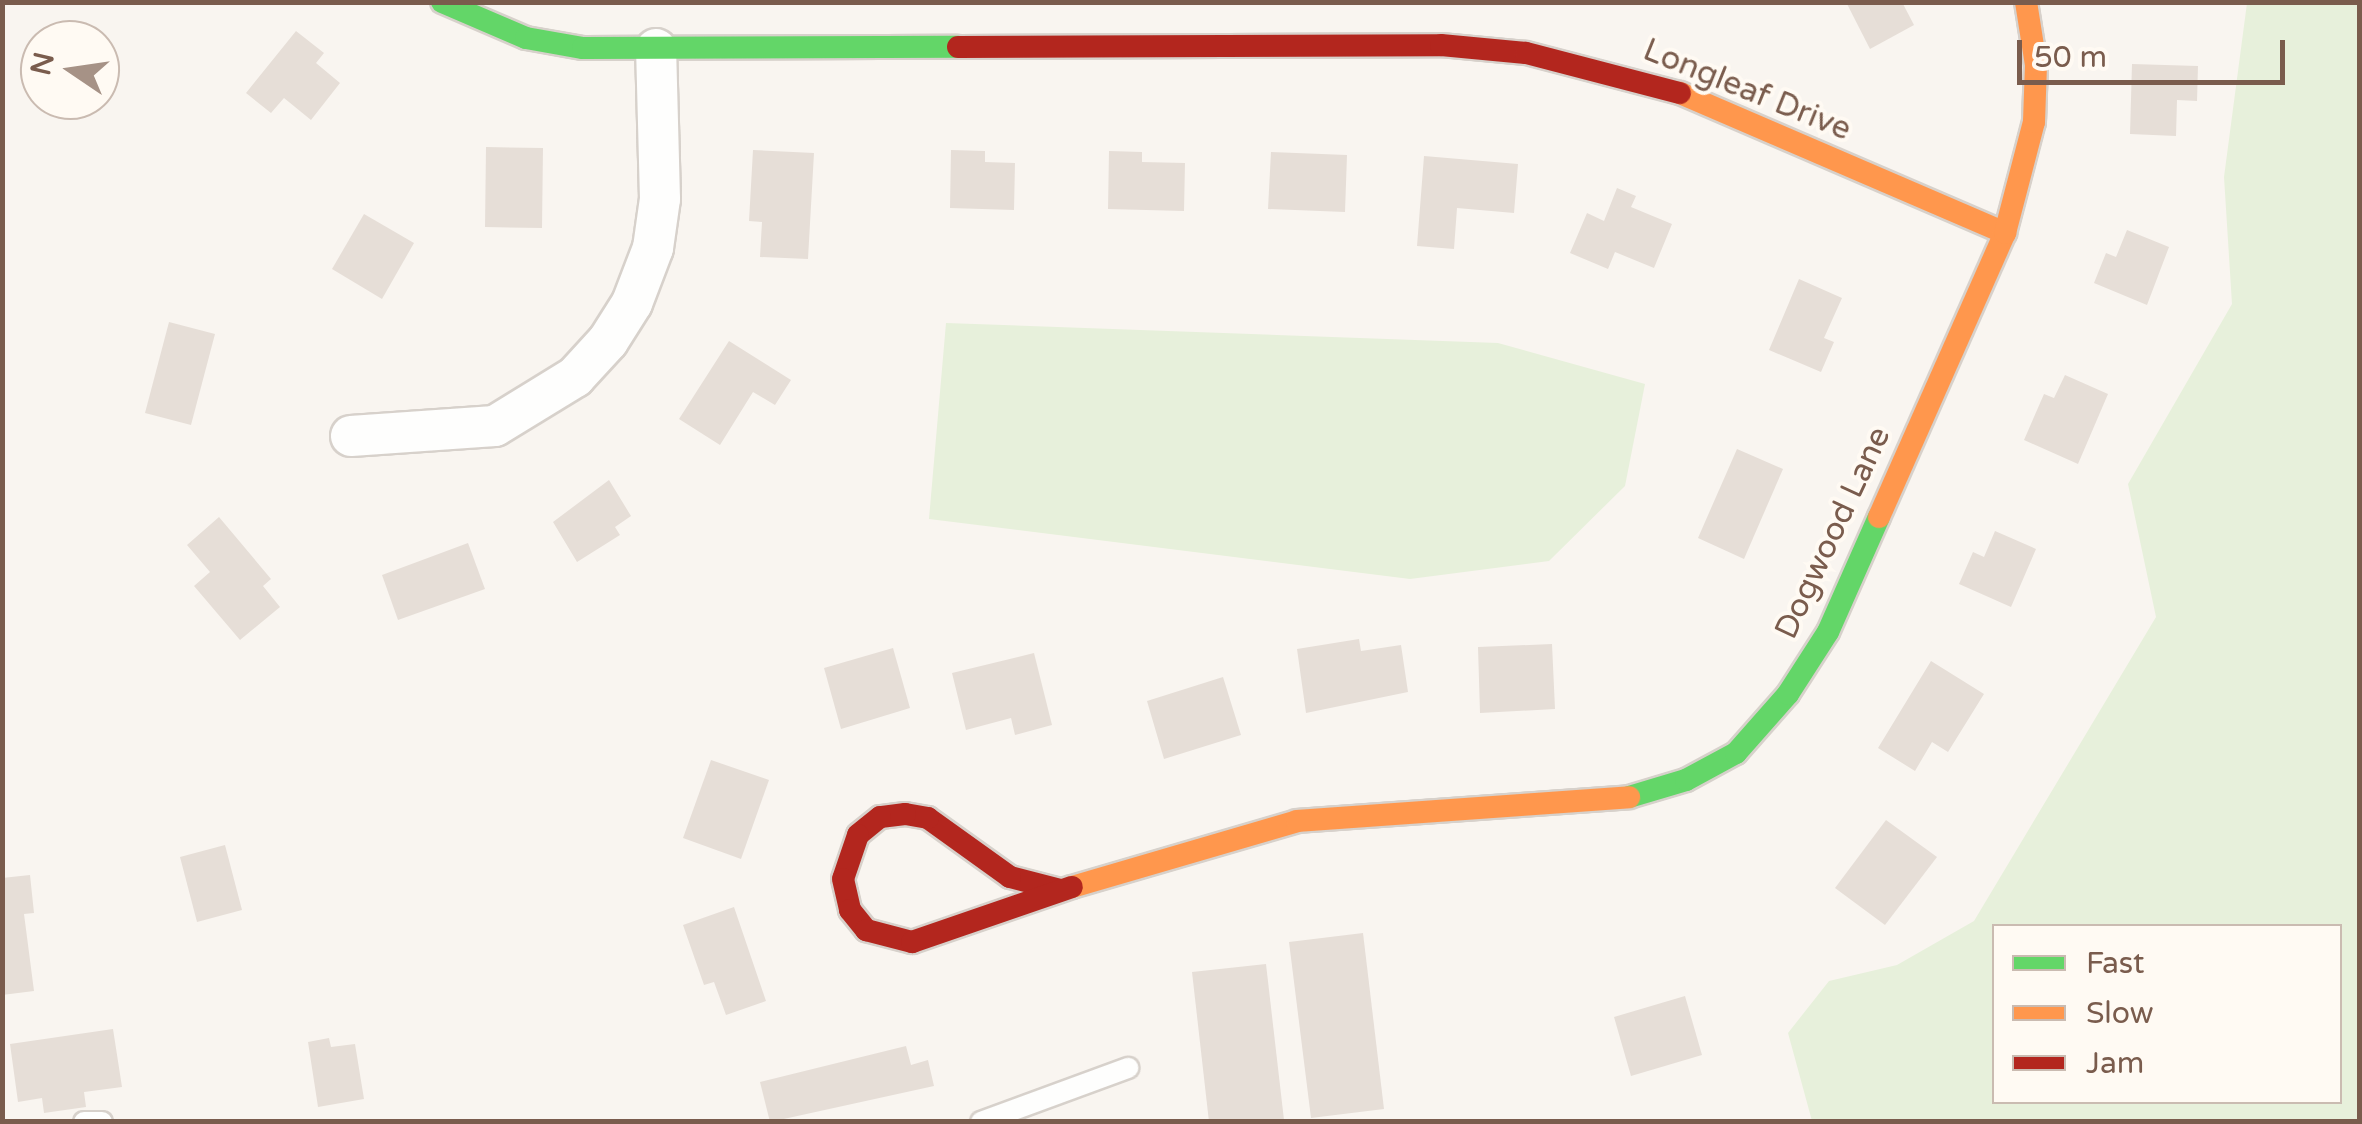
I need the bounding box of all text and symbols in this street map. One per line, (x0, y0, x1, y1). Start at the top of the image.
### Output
north arrow (20, 20, 120, 120)
scale bar (2022, 20, 2290, 82)
street label: Longleaf Drive (1638, 31, 1856, 149)
text: 50 m (2034, 39, 2107, 76)
text: N (24, 49, 62, 78)
street label: Dogwood Lane (1767, 421, 1899, 645)
legend (1992, 924, 2342, 1104)
text: Fast (2086, 945, 2145, 982)
text: Slow (2086, 995, 2154, 1032)
text: Jam (2086, 1045, 2144, 1082)

